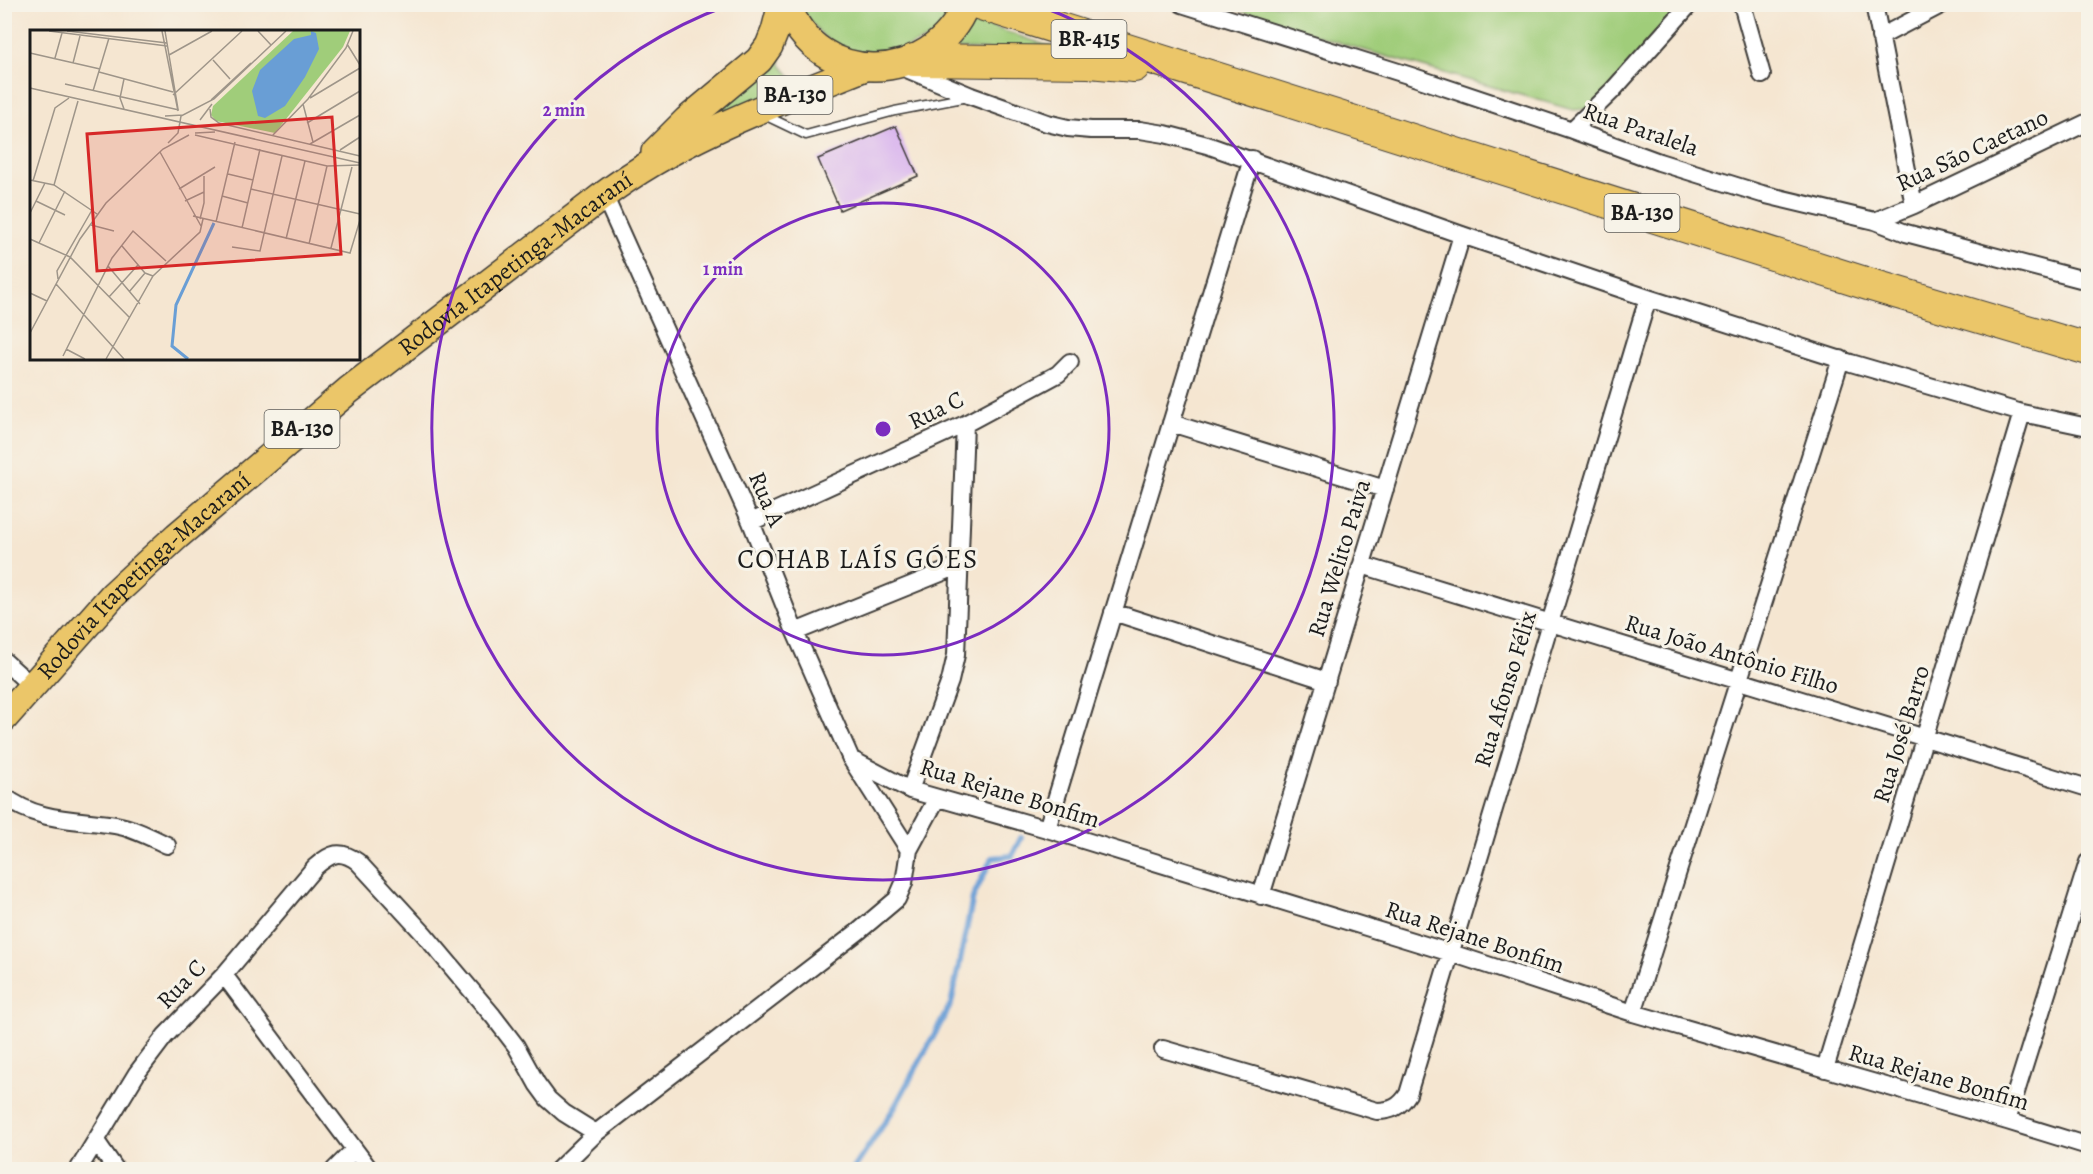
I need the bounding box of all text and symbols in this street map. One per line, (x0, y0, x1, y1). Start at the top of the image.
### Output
road number: BR-415 (1052, 20, 1126, 58)
inset map (30, 30, 360, 360)
road number: BA-130 (758, 76, 832, 114)
street label: Rua Paralela (1579, 94, 1704, 164)
text: 2 min (543, 98, 585, 122)
street label: Rua São Caetano (1891, 101, 2053, 199)
street label: Rodovia Itapetinga-Macaraní (391, 164, 639, 363)
road number: BA-130 (1604, 194, 1680, 232)
text: 1 min (703, 257, 743, 281)
street label: Rua C (903, 383, 969, 437)
road number: BA-130 (264, 410, 340, 448)
centre of rings (873, 419, 893, 439)
street label: Rodovia Itapetinga-Macaraní (30, 464, 257, 686)
street label: Rua A (741, 467, 793, 532)
street label: Rua Welito Paiva (1300, 474, 1378, 641)
district label: COHAB LAÍS GÓES (737, 541, 979, 577)
street label: Rua Afonso Félix (1466, 606, 1544, 771)
street label: Rua João Antônio Filho (1621, 606, 1843, 702)
street label: Rua José Barro (1865, 661, 1937, 807)
street label: Rua Rejane Bonfim (916, 750, 1104, 836)
street label: Rua Rejane Bonfim (1381, 893, 1569, 981)
street label: Rua C (149, 952, 213, 1016)
street label: Rua Rejane Bonfim (1845, 1036, 2033, 1118)

